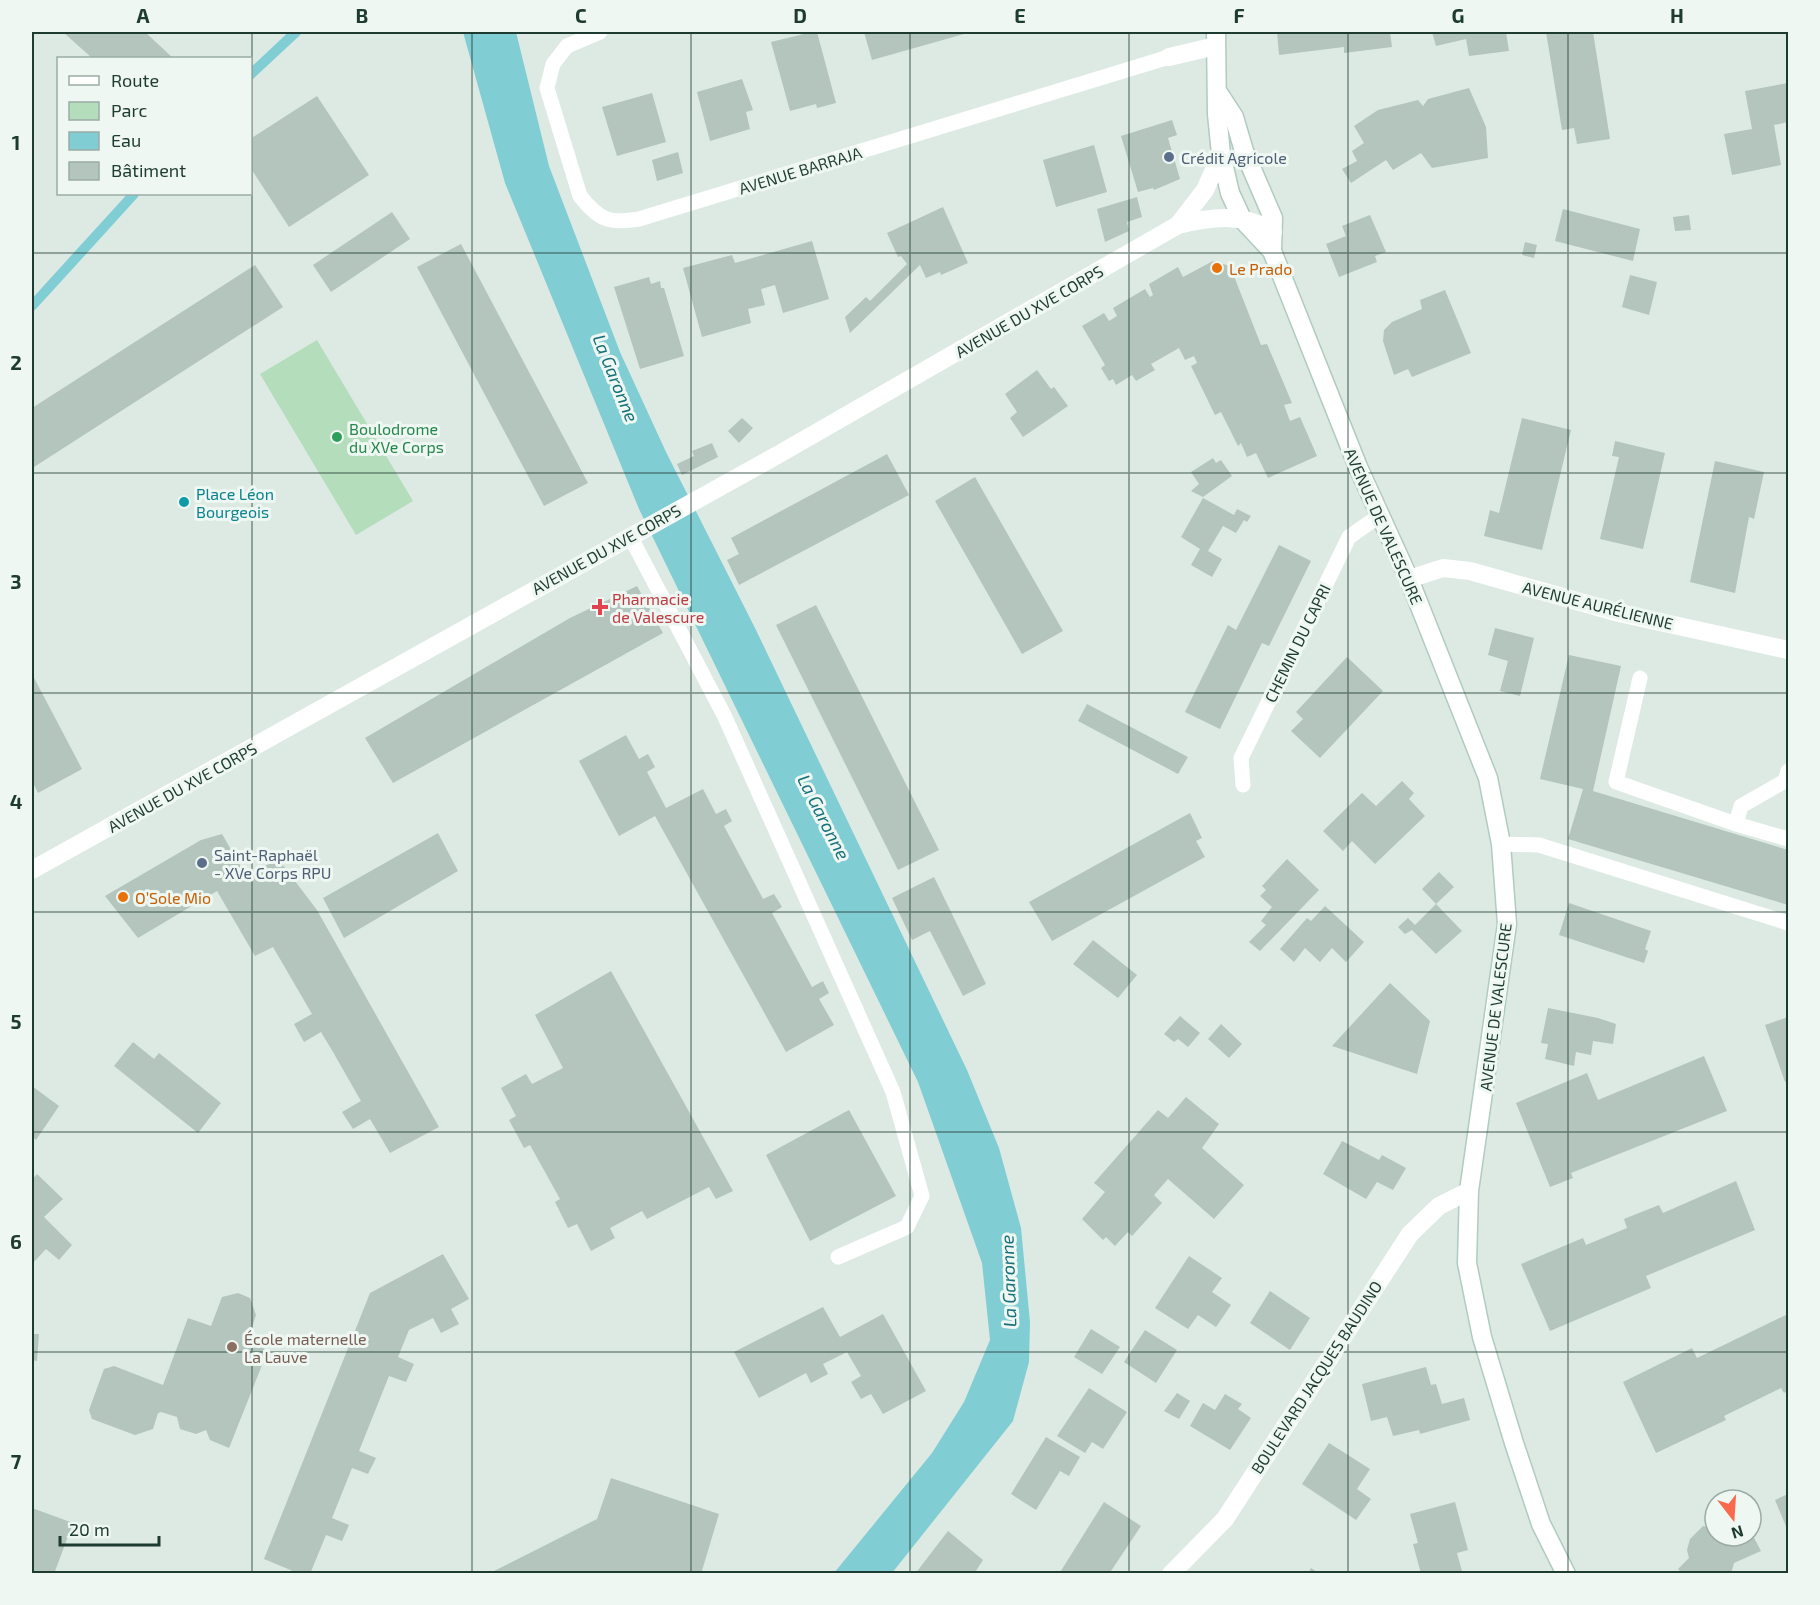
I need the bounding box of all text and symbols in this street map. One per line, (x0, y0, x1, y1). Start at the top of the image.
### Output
text: A (136, 3, 150, 27)
text: B (356, 3, 368, 27)
text: C (575, 3, 587, 27)
text: D (793, 3, 807, 27)
text: E (1014, 3, 1026, 27)
text: F (1233, 3, 1245, 27)
text: G (1452, 3, 1464, 27)
text: H (1670, 3, 1684, 27)
legend (57, 57, 252, 195)
text: Route (111, 69, 159, 91)
text: Parc (111, 99, 147, 121)
text: Eau (111, 129, 141, 151)
text: 1 (12, 130, 20, 154)
street label: AVENUE BARRAJA (736, 142, 864, 198)
place label: Crédit Agricole (1181, 148, 1287, 167)
marker: Crédit Agricole (1162, 150, 1176, 164)
text: Bâtiment (111, 159, 186, 181)
place label: Le Prado (1229, 259, 1292, 278)
street label: AVENUE DU XVE CORPS (952, 261, 1106, 361)
marker: Le Prado (1210, 261, 1224, 275)
water label: La Garonne (588, 331, 644, 425)
text: 2 (10, 350, 22, 374)
place label: Boulodrome du XVe Corps (349, 419, 444, 456)
marker: Boulodrome du XVe Corps (330, 430, 344, 444)
street label: AVENUE DE VALESCURE (1341, 445, 1427, 607)
place label: Place Léon Bourgeois (196, 484, 274, 521)
marker: Place Léon Bourgeois (177, 495, 191, 509)
street label: AVENUE DU XVE CORPS (528, 500, 684, 598)
text: 3 (10, 569, 22, 593)
street label: AVENUE AURÉLIENNE (1521, 577, 1675, 633)
street label: CHEMIN DU CAPRI (1260, 581, 1334, 705)
place label: Pharmacie de Valescure (612, 589, 704, 626)
marker: Pharmacie de Valescure (593, 600, 607, 614)
street label: AVENUE DU XVE CORPS (104, 738, 260, 836)
water label: La Garonne (793, 771, 855, 864)
text: 4 (10, 789, 23, 813)
place label: Saint-Raphaël - XVe Corps RPU (214, 845, 331, 882)
marker: Saint-Raphaël - XVe Corps RPU (195, 856, 209, 870)
place label: O’Sole Mio (135, 888, 211, 907)
marker: O’Sole Mio (116, 890, 130, 904)
street label: AVENUE DE VALESCURE (1475, 922, 1515, 1092)
text: 5 (10, 1009, 22, 1033)
text: 6 (10, 1229, 22, 1253)
water label: La Garonne (995, 1234, 1021, 1328)
street label: BOULEVARD JACQUES BAUDINO (1247, 1277, 1386, 1477)
place label: École maternelle La Lauve (244, 1329, 367, 1366)
marker: École maternelle La Lauve (225, 1340, 239, 1354)
text: 7 (11, 1449, 22, 1473)
north arrow (1703, 1488, 1763, 1548)
scale bar (60, 1509, 159, 1547)
text: 20 m (69, 1518, 110, 1540)
text: N (1729, 1522, 1746, 1544)

